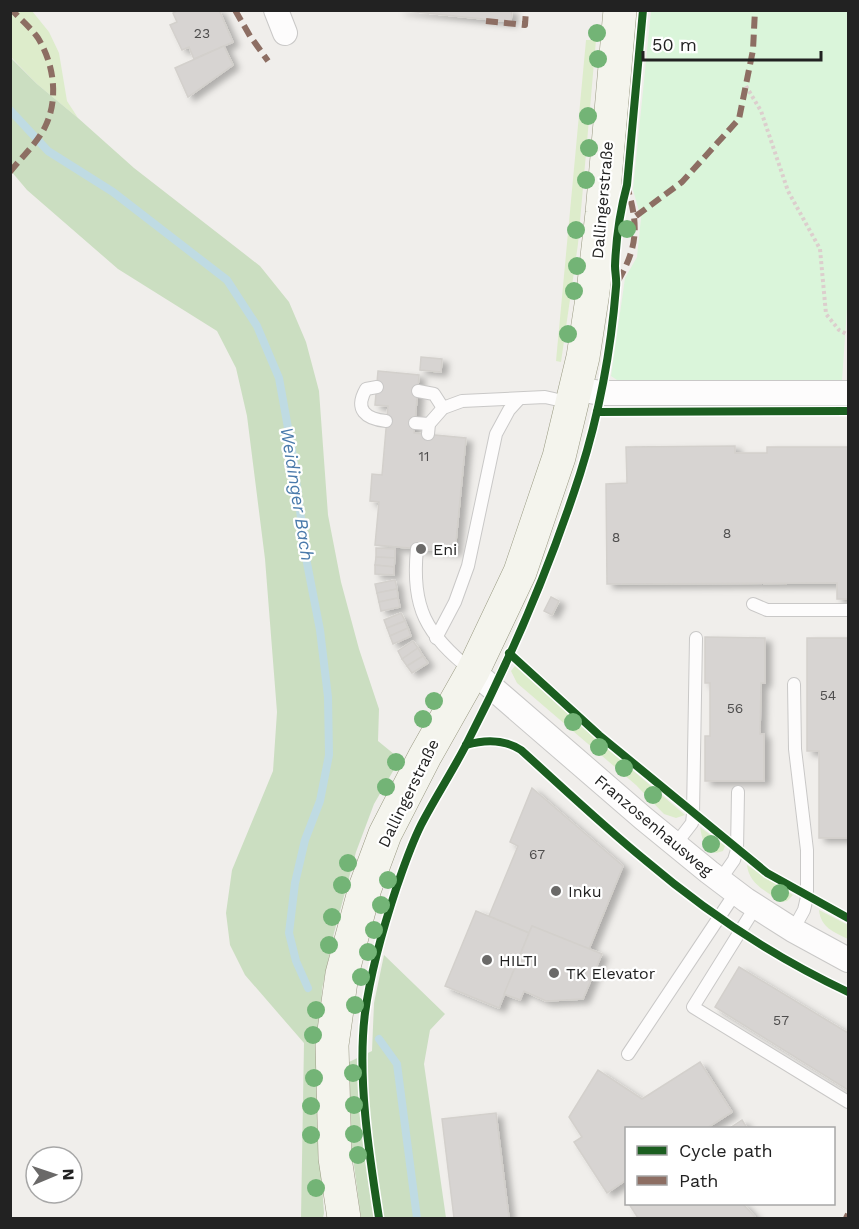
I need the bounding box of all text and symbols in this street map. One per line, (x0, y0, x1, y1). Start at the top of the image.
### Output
scale bar (643, 24, 822, 62)
house number: 23 (194, 25, 210, 41)
text: 50 m (652, 34, 697, 55)
street label: Dallingerstraße (588, 140, 617, 260)
water label: Weidinger Bach (277, 426, 318, 562)
house number: 11 (419, 448, 429, 464)
house number: 8 (723, 525, 731, 541)
house number: 8 (612, 529, 620, 545)
place label: Eni (433, 540, 457, 559)
marker: Eni (414, 542, 428, 556)
house number: 54 (820, 687, 836, 703)
house number: 56 (727, 700, 743, 716)
street label: Dallingerstraße (374, 736, 443, 850)
street label: Franzosenhausweg (591, 771, 717, 880)
house number: 67 (529, 846, 545, 862)
place label: Inku (568, 882, 602, 901)
marker: Inku (549, 884, 563, 898)
place label: HILTI (499, 951, 537, 970)
marker: HILTI (480, 953, 494, 967)
place label: TK Elevator (566, 964, 656, 983)
marker: TK Elevator (547, 966, 561, 980)
house number: 57 (773, 1012, 789, 1028)
legend (625, 1127, 835, 1205)
text: Cycle path (679, 1140, 773, 1161)
north arrow (24, 1145, 84, 1205)
text: N (59, 1168, 78, 1181)
text: Path (679, 1170, 719, 1191)

